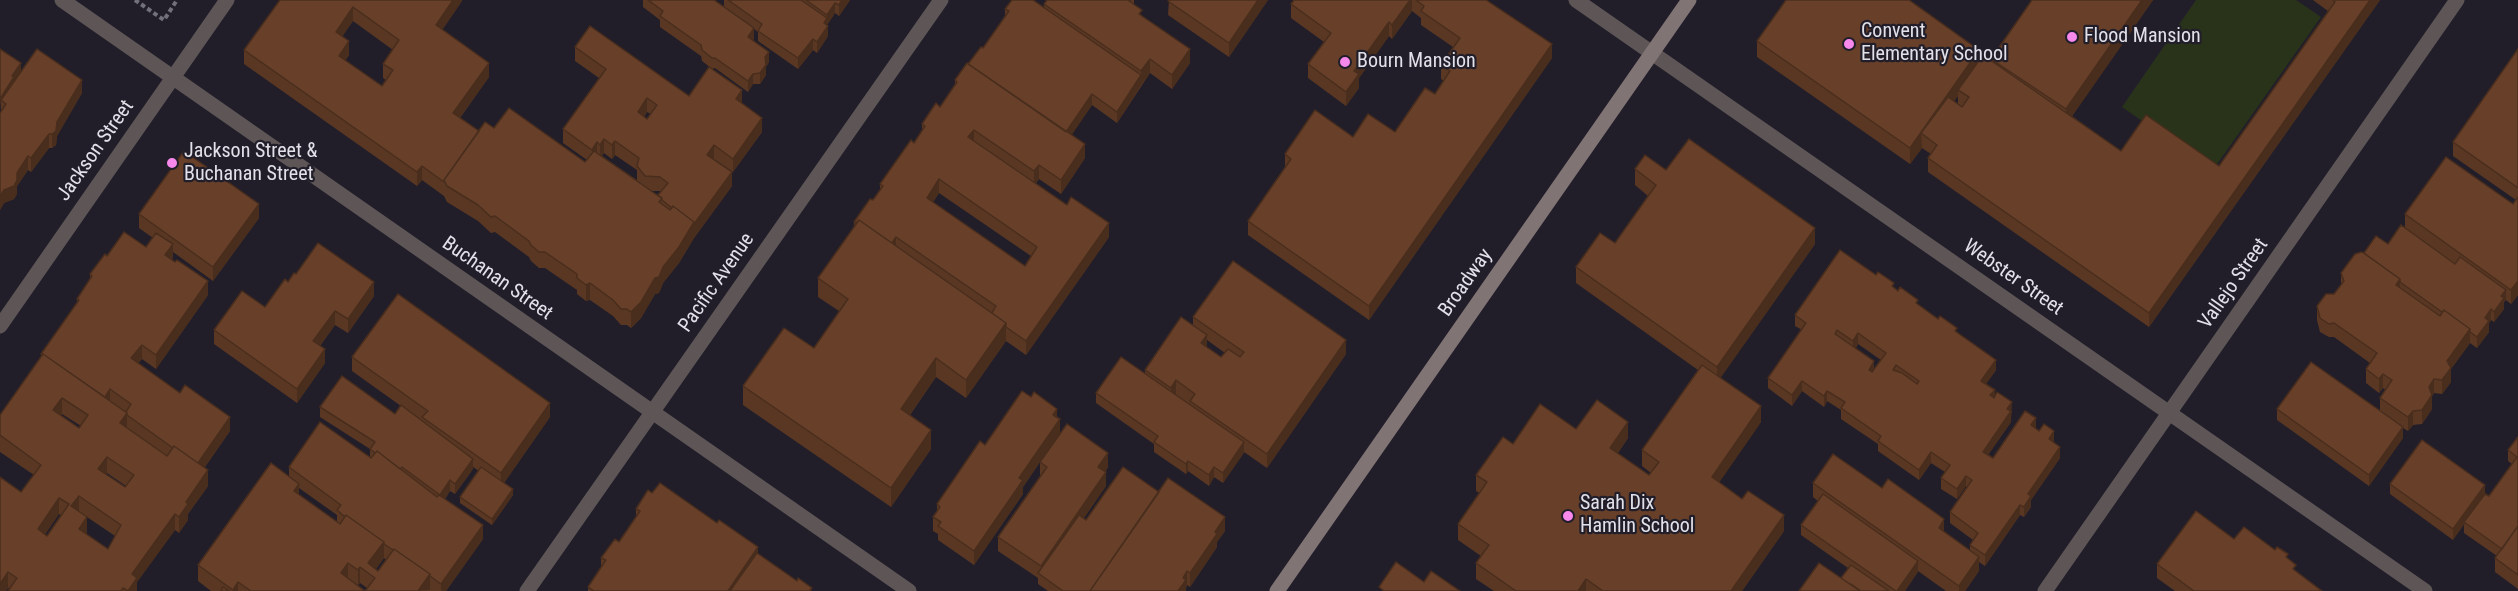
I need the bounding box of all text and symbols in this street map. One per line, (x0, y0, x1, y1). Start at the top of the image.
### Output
place label: Convent Elementary School (1861, 20, 2008, 67)
place label: Flood Mansion (2084, 25, 2201, 49)
marker: Flood Mansion (2065, 30, 2079, 44)
marker: Convent Elementary School (1842, 37, 1856, 51)
place label: Bourn Mansion (1357, 50, 1476, 74)
marker: Bourn Mansion (1338, 55, 1352, 69)
street label: Jackson Street (52, 96, 140, 206)
place label: Jackson Street & Buchanan Street (184, 140, 317, 187)
marker: Jackson Street & Buchanan Street (165, 156, 179, 170)
street label: Pacific Avenue (674, 229, 760, 337)
street label: Buchanan Street (437, 232, 557, 326)
street label: Vallejo Street (2194, 234, 2274, 334)
street label: Webster Street (1959, 235, 2067, 321)
street label: Broadway (1434, 245, 1498, 321)
place label: Sarah Dix Hamlin School (1580, 492, 1694, 539)
marker: Sarah Dix Hamlin School (1561, 509, 1575, 523)

